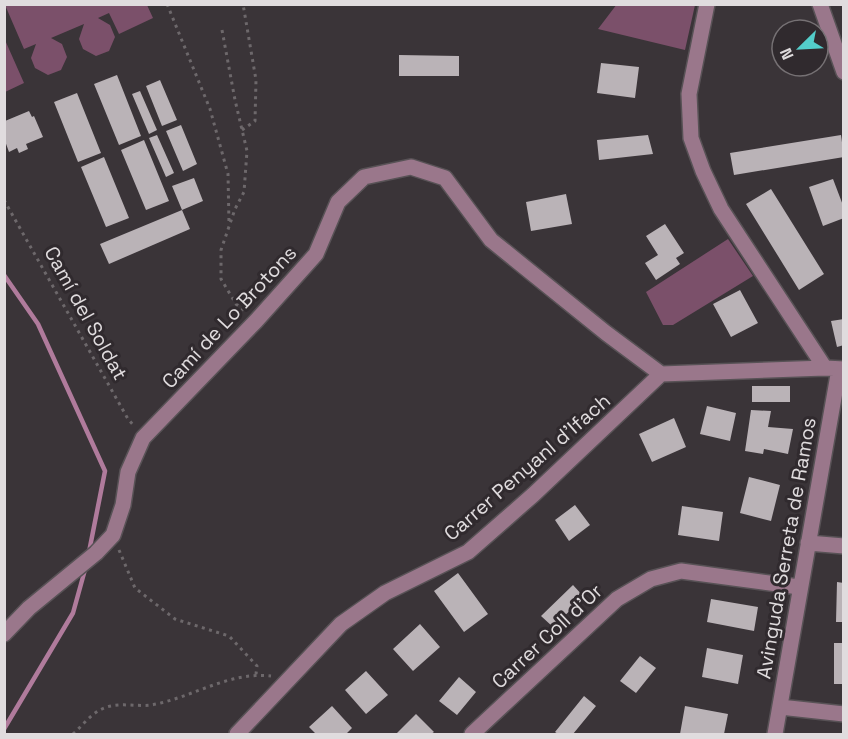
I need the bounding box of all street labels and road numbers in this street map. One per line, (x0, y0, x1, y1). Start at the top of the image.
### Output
street label: Camí de Lo Brotons (156, 240, 302, 394)
street label: Camí del Soldat (39, 242, 133, 384)
street label: Carrer Penyanl d'Ifach (438, 388, 616, 546)
street label: Avinguda Serreta de Ramos (750, 415, 822, 681)
street label: Carrer Coll d'Or (486, 578, 608, 694)

